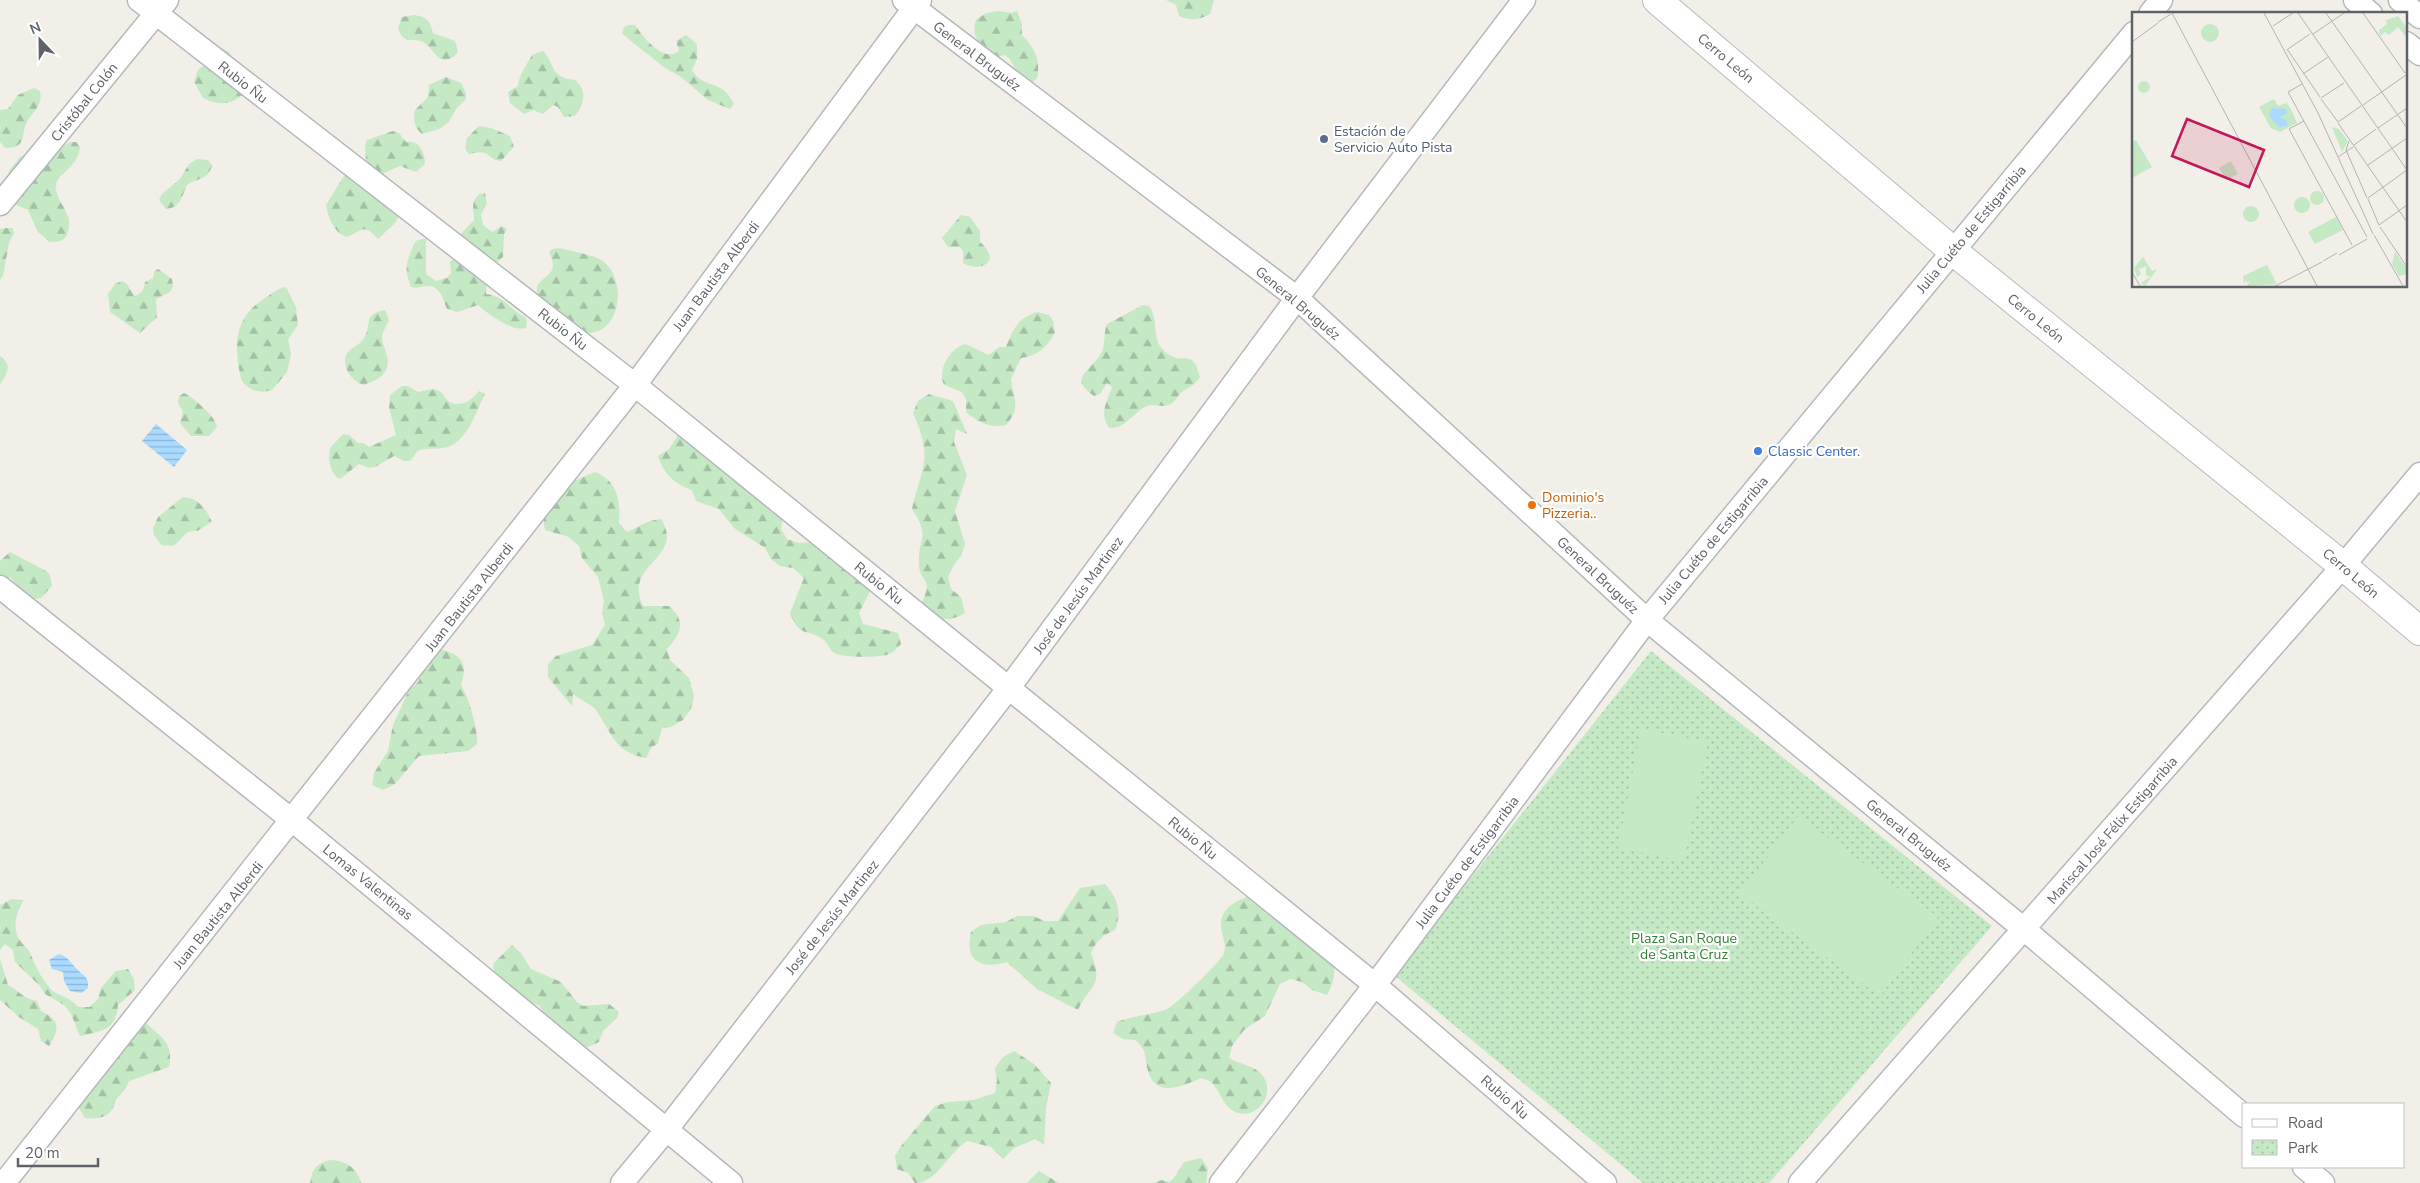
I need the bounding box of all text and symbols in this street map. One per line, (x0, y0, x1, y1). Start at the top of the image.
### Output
inset map (2132, 12, 2408, 288)
north arrow (15, 15, 65, 65)
street label: General Bruguéz (929, 17, 1025, 96)
text: N (27, 18, 44, 39)
street label: Cerro León (1693, 29, 1758, 88)
street label: Rubio Ñu (214, 57, 271, 108)
street label: Cristóbal Colón (47, 59, 122, 146)
place label: Estación de Servicio Auto Pista (1334, 122, 1452, 157)
marker: Estación de Servicio Auto Pista (1318, 133, 1330, 145)
street label: Julia Cuéto de Estigarribia (1912, 161, 2031, 298)
street label: Juan Bautista Alberdi (668, 217, 764, 336)
street label: General Bruguéz (1251, 262, 1345, 345)
street label: Cerro León (2003, 289, 2068, 347)
street label: Rubio Ñu (534, 304, 591, 355)
place label: Classic Center. (1768, 442, 1860, 461)
marker: Classic Center. (1752, 445, 1764, 457)
street label: Julia Cuéto de Estigarribia (1654, 472, 1773, 609)
place label: Dominio's Pizzeria.. (1542, 488, 1604, 523)
marker: Dominio's Pizzeria.. (1526, 499, 1538, 511)
street label: José de Jesús Martinez (1029, 532, 1128, 659)
street label: General Bruguéz (1553, 532, 1643, 619)
street label: Juan Bautista Alberdi (420, 539, 518, 656)
street label: Cerro León (2318, 544, 2383, 603)
street label: Rubio Ñu (850, 558, 907, 609)
street label: Mariscal José Félix Estigarribia (2043, 752, 2182, 908)
street label: Julia Cuéto de Estigarribia (1411, 792, 1524, 933)
street label: General Bruguéz (1862, 795, 1956, 876)
street label: Rubio Ñu (1164, 813, 1221, 864)
street label: Lomas Valentinas (319, 840, 417, 925)
street label: José de Jesús Martinez (781, 856, 884, 979)
street label: Juan Bautista Alberdi (168, 858, 268, 974)
park label: Plaza San Roque de Santa Cruz (1631, 929, 1737, 964)
street label: Rubio Ñu (1476, 1071, 1533, 1124)
legend (2242, 1103, 2405, 1168)
text: Road (2288, 1113, 2323, 1133)
scale bar (18, 1136, 98, 1168)
text: Park (2288, 1138, 2318, 1158)
text: 20 m (25, 1143, 60, 1163)

